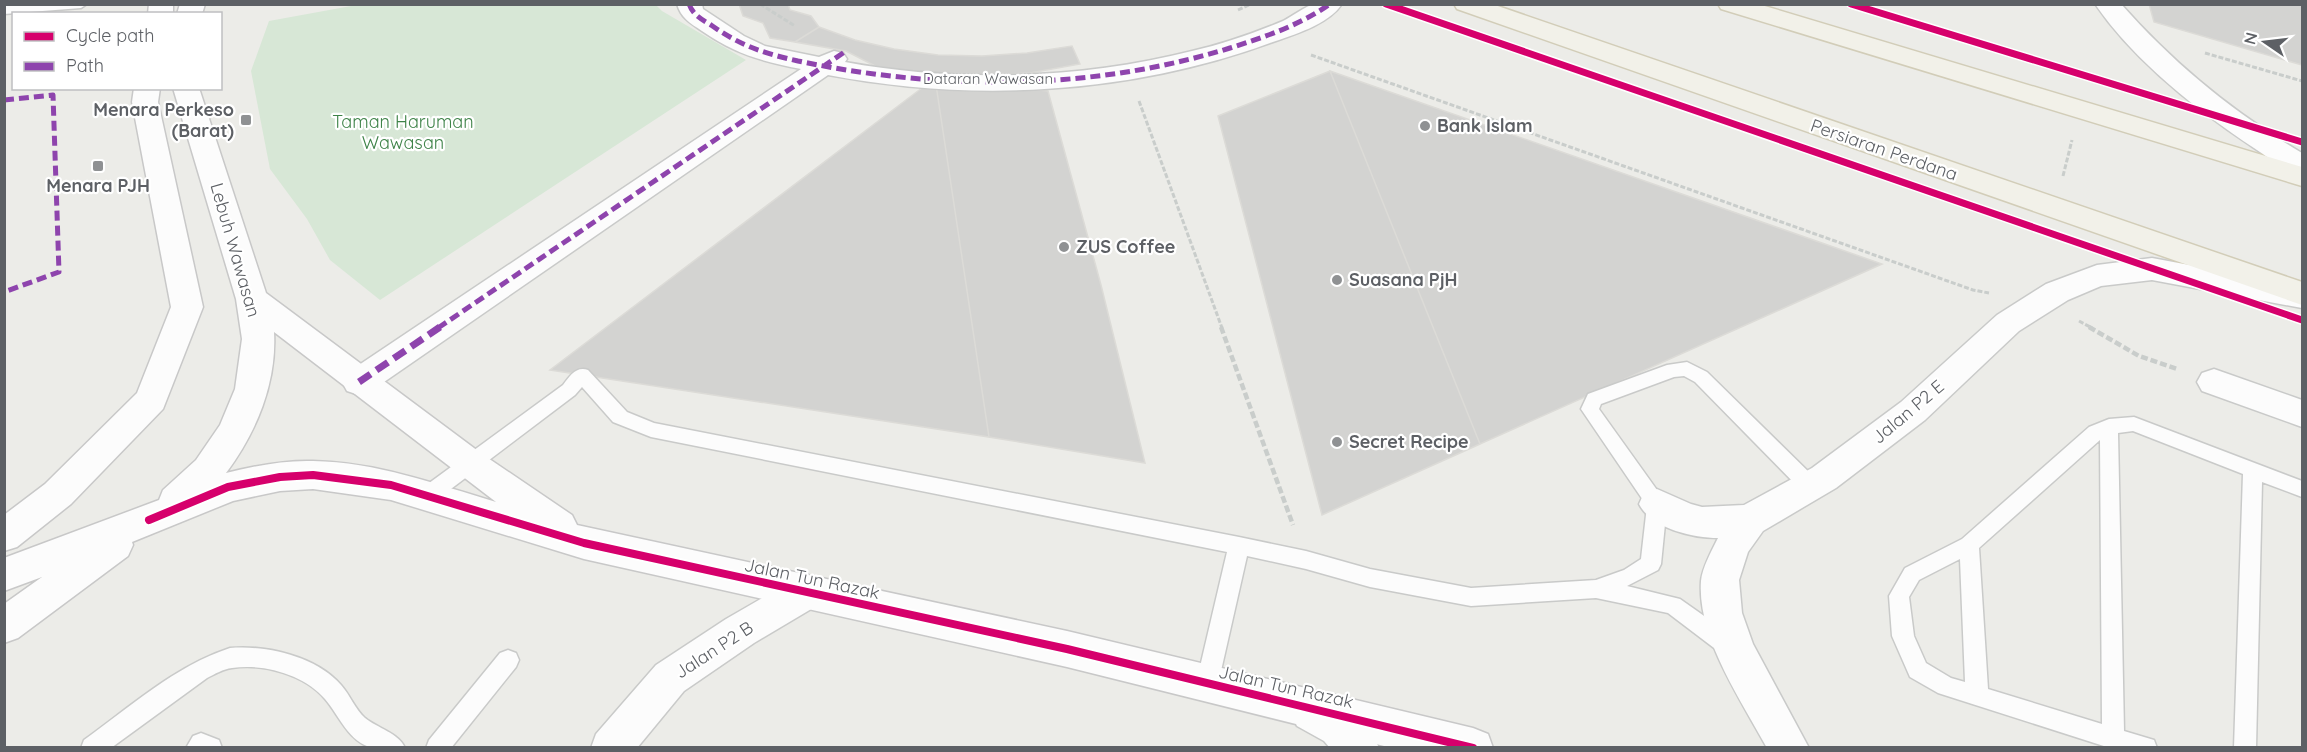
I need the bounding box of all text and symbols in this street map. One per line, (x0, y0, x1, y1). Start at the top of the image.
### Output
legend (12, 12, 222, 90)
north arrow (2235, 12, 2295, 72)
text: Cycle path (66, 24, 154, 47)
text: N (2239, 30, 2262, 46)
text: Path (66, 54, 104, 77)
street label: Dataran Wawasan (923, 69, 1053, 88)
place label: Menara Perkeso (Barat) (93, 98, 234, 142)
park label: Taman Haruman Wawasan (332, 110, 474, 154)
marker: Menara Perkeso (Barat) (239, 113, 253, 127)
place label: Bank Islam (1437, 114, 1533, 137)
street label: Persiaran Perdana (1808, 114, 1961, 185)
marker: Bank Islam (1418, 119, 1432, 133)
marker: Menara PJH (91, 159, 105, 173)
place label: Menara PJH (46, 174, 150, 197)
street label: Lebuh Wawasan (205, 180, 266, 320)
place label: ZUS Coffee (1076, 235, 1175, 258)
marker: ZUS Coffee (1057, 240, 1071, 254)
place label: Suasana PjH (1349, 268, 1458, 291)
marker: Suasana PjH (1330, 273, 1344, 287)
street label: Jalan P2 E (1867, 375, 1949, 449)
place label: Secret Recipe (1349, 430, 1469, 453)
marker: Secret Recipe (1330, 435, 1344, 449)
street label: Jalan Tun Razak (742, 553, 882, 604)
street label: Jalan P2 B (670, 616, 757, 683)
street label: Jalan Tun Razak (1216, 660, 1356, 713)

